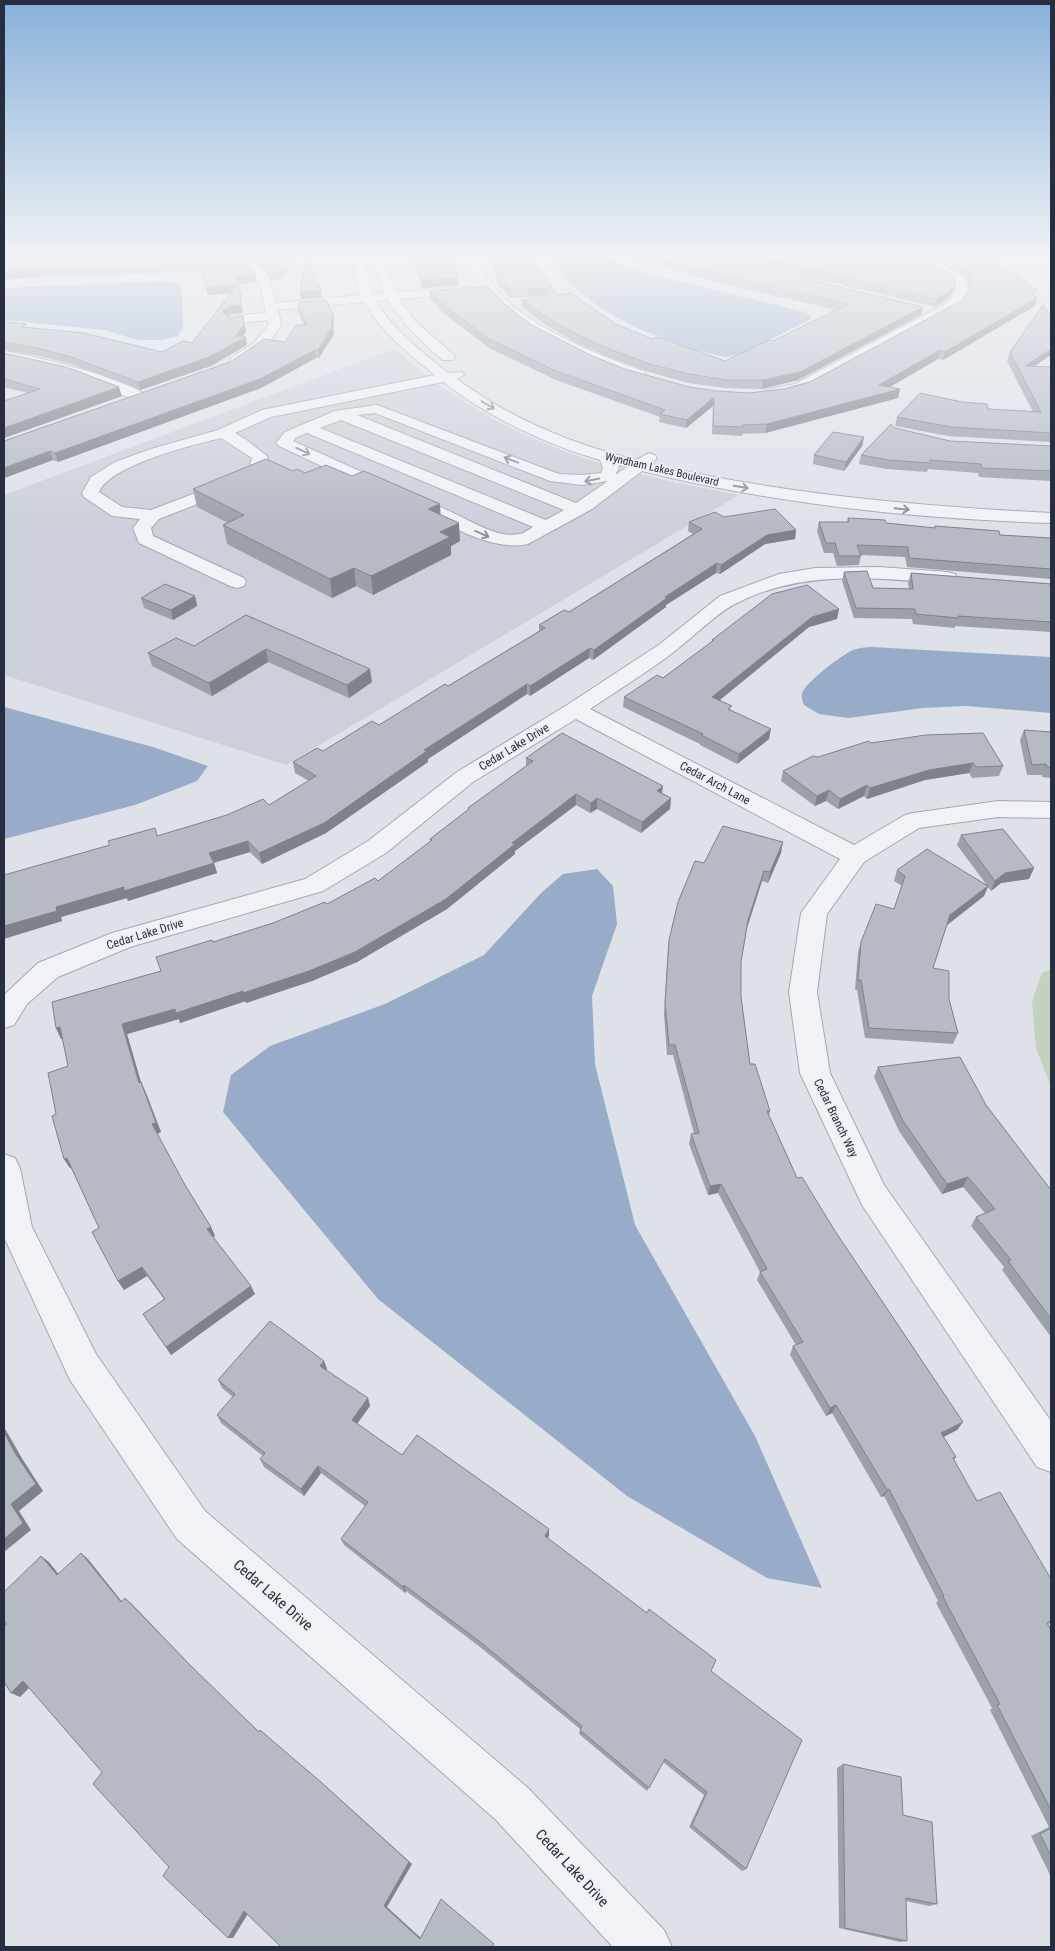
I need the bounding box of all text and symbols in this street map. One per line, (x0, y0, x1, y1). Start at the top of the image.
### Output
one-way arrow (480, 400, 495, 410)
one-way arrow (295, 447, 310, 457)
street label: Wyndham Lakes Boulevard (604, 450, 720, 489)
one-way arrow (503, 455, 519, 464)
one-way arrow (584, 475, 600, 485)
one-way arrow (732, 482, 748, 492)
one-way arrow (893, 504, 909, 514)
one-way arrow (474, 529, 489, 539)
street label: Cedar Lake Drive (476, 720, 552, 774)
street label: Cedar Arch Lane (677, 759, 753, 808)
street label: Cedar Lake Drive (105, 916, 185, 952)
street label: Cedar Branch Way (811, 1076, 861, 1160)
street label: Cedar Lake Drive (230, 1556, 316, 1634)
street label: Cedar Lake Drive (531, 1825, 613, 1911)

